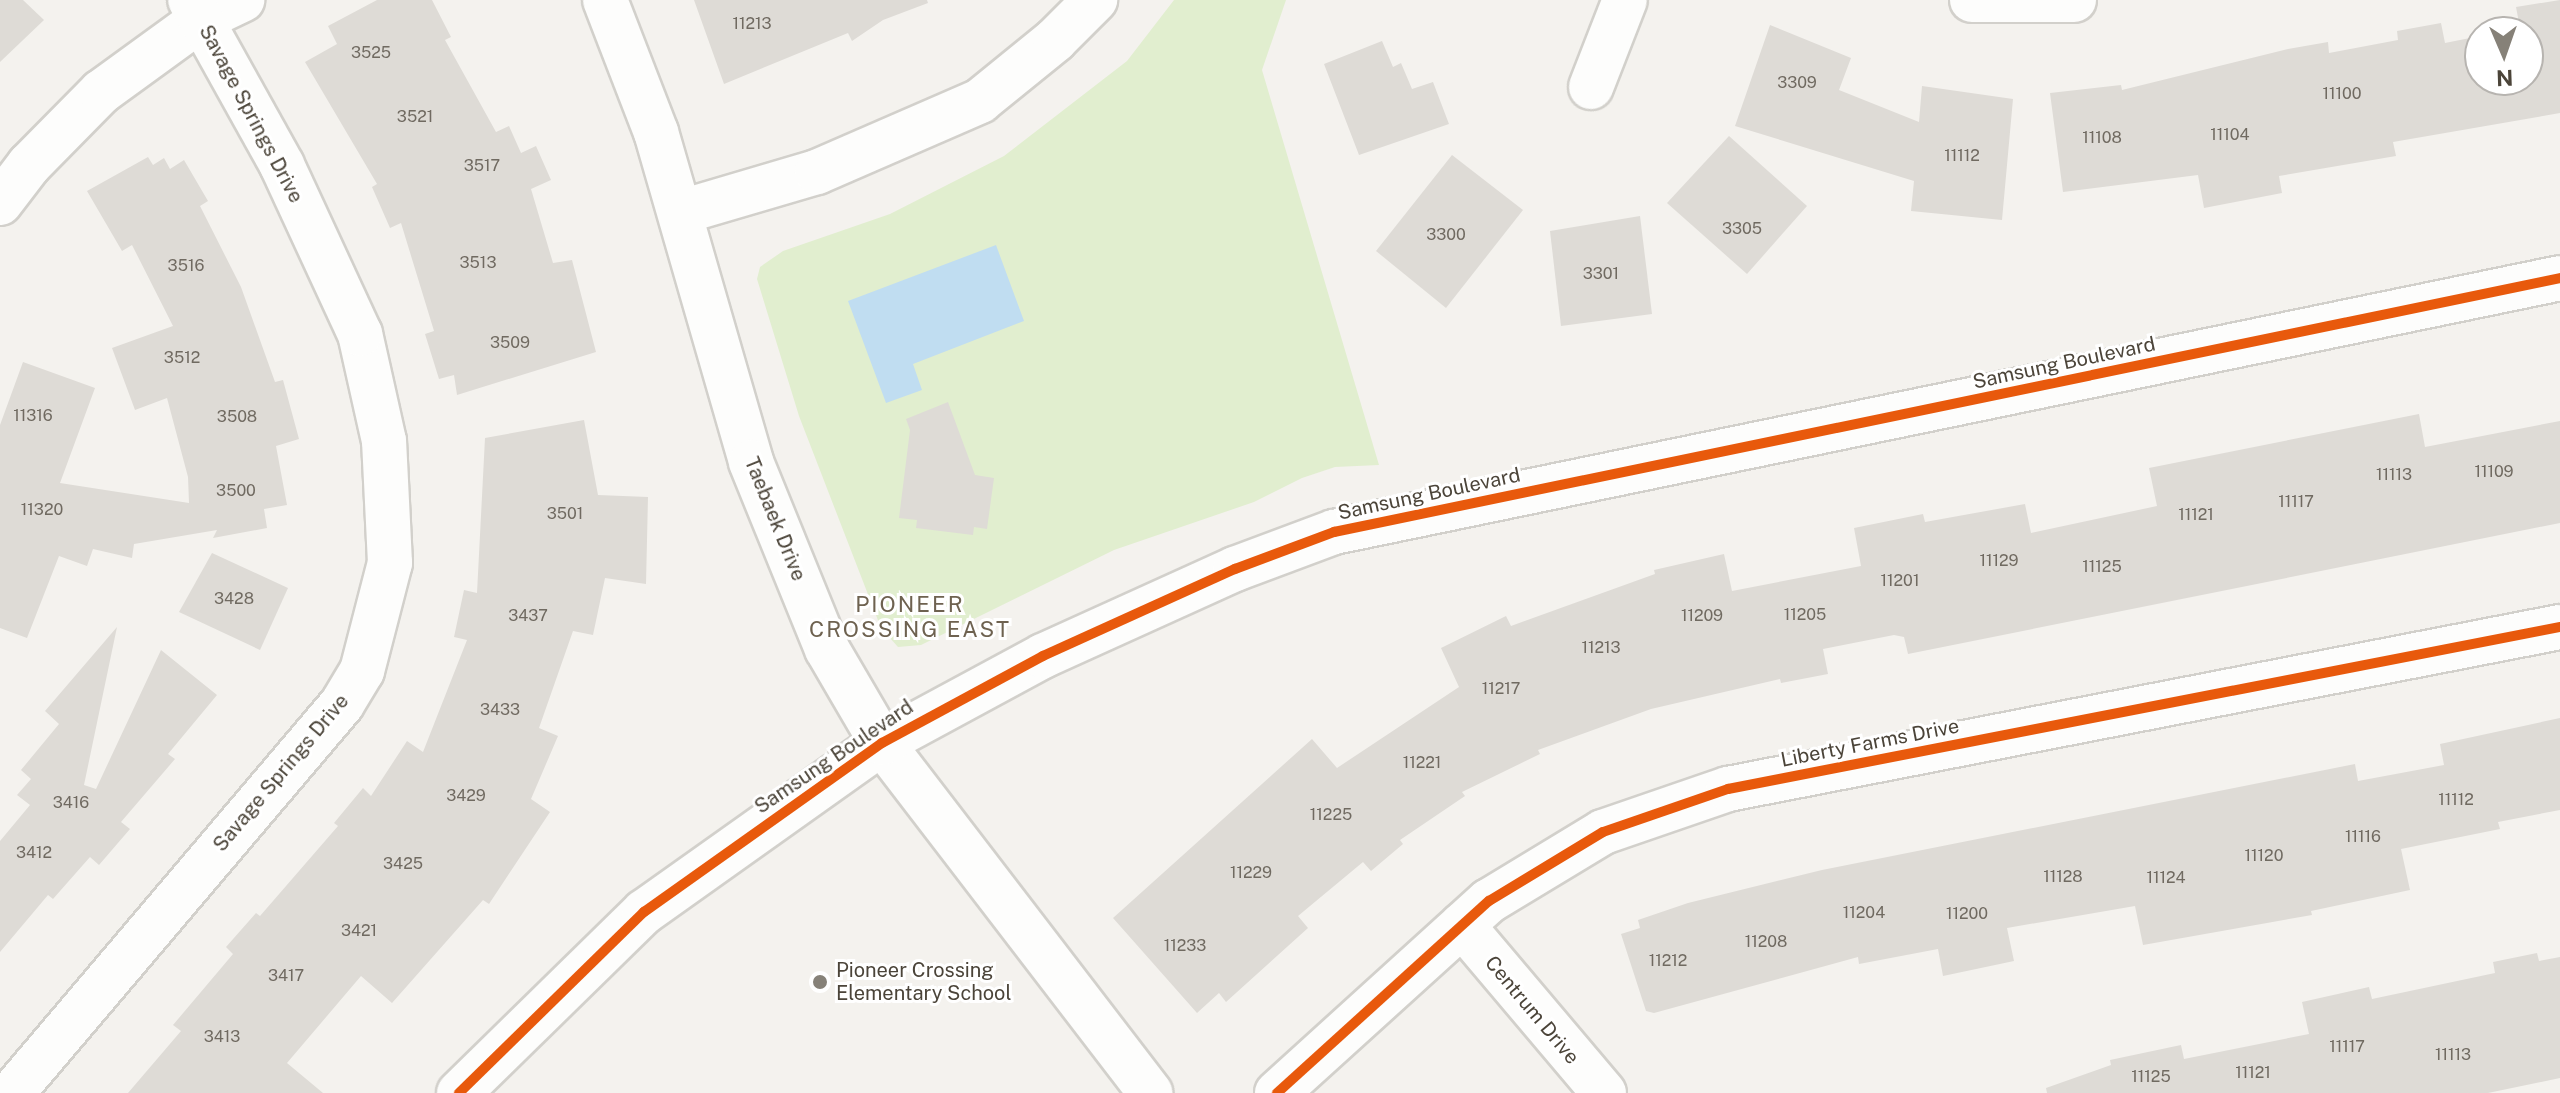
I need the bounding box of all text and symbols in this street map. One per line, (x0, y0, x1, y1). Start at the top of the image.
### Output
house number: 11213 (732, 14, 772, 34)
north arrow (2464, 16, 2544, 96)
street label: Savage Springs Drive (194, 21, 308, 207)
house number: 3525 (351, 43, 391, 63)
text: N (2496, 65, 2514, 91)
house number: 3309 (1777, 73, 1817, 93)
house number: 11100 (2322, 84, 2362, 104)
house number: 3521 (397, 107, 433, 127)
house number: 11104 (2210, 125, 2250, 145)
house number: 11108 (2082, 128, 2122, 148)
house number: 11112 (1944, 146, 1980, 166)
house number: 3517 (464, 156, 500, 176)
house number: 3305 (1722, 219, 1762, 239)
house number: 3300 (1426, 225, 1466, 245)
house number: 3513 (460, 253, 496, 273)
house number: 3516 (168, 256, 204, 276)
house number: 3301 (1583, 264, 1619, 284)
street label: Samsung Boulevard (1971, 332, 2157, 394)
house number: 3509 (490, 333, 530, 353)
house number: 3512 (164, 348, 200, 368)
house number: 11316 (13, 406, 53, 426)
house number: 3508 (217, 407, 257, 427)
street label: Taebaek Drive (739, 454, 811, 584)
house number: 11109 (2474, 462, 2514, 482)
street label: Samsung Boulevard (1336, 463, 1522, 525)
house number: 11113 (2376, 465, 2412, 485)
house number: 3500 (216, 481, 256, 501)
house number: 11117 (2278, 492, 2314, 512)
house number: 11320 (21, 500, 63, 520)
house number: 3501 (547, 504, 583, 524)
house number: 11121 (2178, 505, 2214, 525)
house number: 11129 (1979, 551, 2019, 571)
house number: 11125 (2082, 557, 2122, 577)
house number: 11201 (1881, 571, 1919, 591)
house number: 3428 (214, 589, 254, 609)
district label: PIONEER CROSSING EAST (809, 591, 1011, 642)
house number: 11205 (1784, 605, 1826, 625)
house number: 3437 (508, 606, 548, 626)
house number: 11209 (1681, 606, 1723, 626)
house number: 11213 (1581, 638, 1621, 658)
house number: 11217 (1482, 679, 1520, 699)
street label: Savage Springs Drive (208, 689, 354, 857)
street label: Samsung Boulevard (750, 695, 918, 819)
house number: 3433 (480, 700, 520, 720)
street label: Liberty Farms Drive (1779, 714, 1961, 772)
house number: 11221 (1403, 753, 1441, 773)
house number: 3429 (446, 786, 486, 806)
house number: 11112 (2438, 790, 2474, 810)
house number: 3416 (53, 793, 89, 813)
house number: 11225 (1310, 805, 1352, 825)
house number: 11116 (2345, 827, 2381, 847)
house number: 3412 (16, 843, 52, 863)
house number: 11120 (2245, 846, 2283, 866)
house number: 3425 (383, 854, 423, 874)
house number: 11229 (1230, 863, 1272, 883)
house number: 11128 (2043, 867, 2083, 887)
house number: 11124 (2146, 868, 2186, 888)
house number: 11204 (1843, 903, 1885, 923)
house number: 11200 (1946, 904, 1988, 924)
house number: 3421 (341, 921, 377, 941)
house number: 11208 (1745, 932, 1787, 952)
house number: 11233 (1164, 936, 1206, 956)
street label: Centrum Drive (1480, 951, 1584, 1069)
house number: 11212 (1649, 951, 1687, 971)
place label: Pioneer Crossing Elementary School (836, 958, 1012, 1005)
house number: 3417 (268, 966, 304, 986)
marker: Pioneer Crossing Elementary School (811, 973, 829, 991)
house number: 3413 (204, 1027, 240, 1047)
house number: 11117 (2329, 1037, 2365, 1057)
house number: 11113 (2435, 1045, 2471, 1065)
house number: 11121 (2235, 1063, 2271, 1083)
house number: 11125 (2131, 1067, 2171, 1087)

